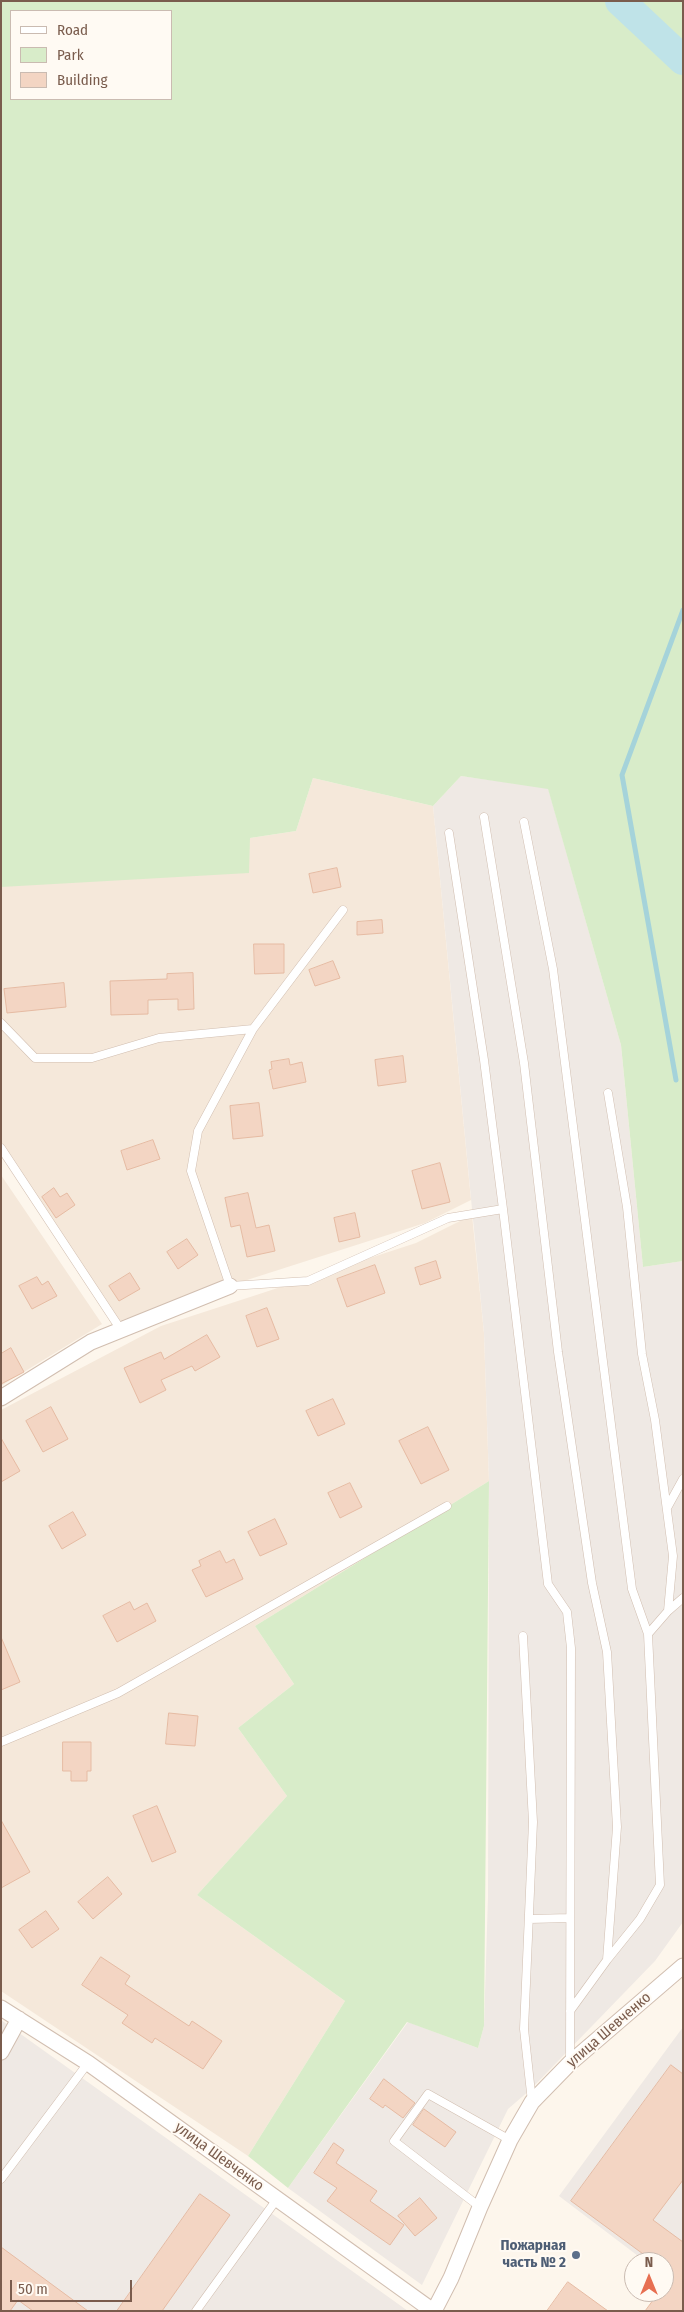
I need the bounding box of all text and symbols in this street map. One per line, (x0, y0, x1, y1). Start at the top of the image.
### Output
legend (10, 10, 172, 100)
text: Road (57, 21, 88, 39)
text: Park (57, 46, 84, 64)
text: Building (57, 71, 108, 89)
street label: улица Шевченко (563, 1989, 655, 2071)
street label: улица Шевченко (171, 2119, 267, 2195)
place label: Пожарная часть № 2 (501, 2237, 566, 2272)
marker: Пожарная часть № 2 (570, 2249, 582, 2261)
north arrow (624, 2252, 674, 2302)
text: N (645, 2254, 653, 2271)
scale bar (12, 2270, 135, 2302)
text: 50 m (18, 2280, 48, 2298)

